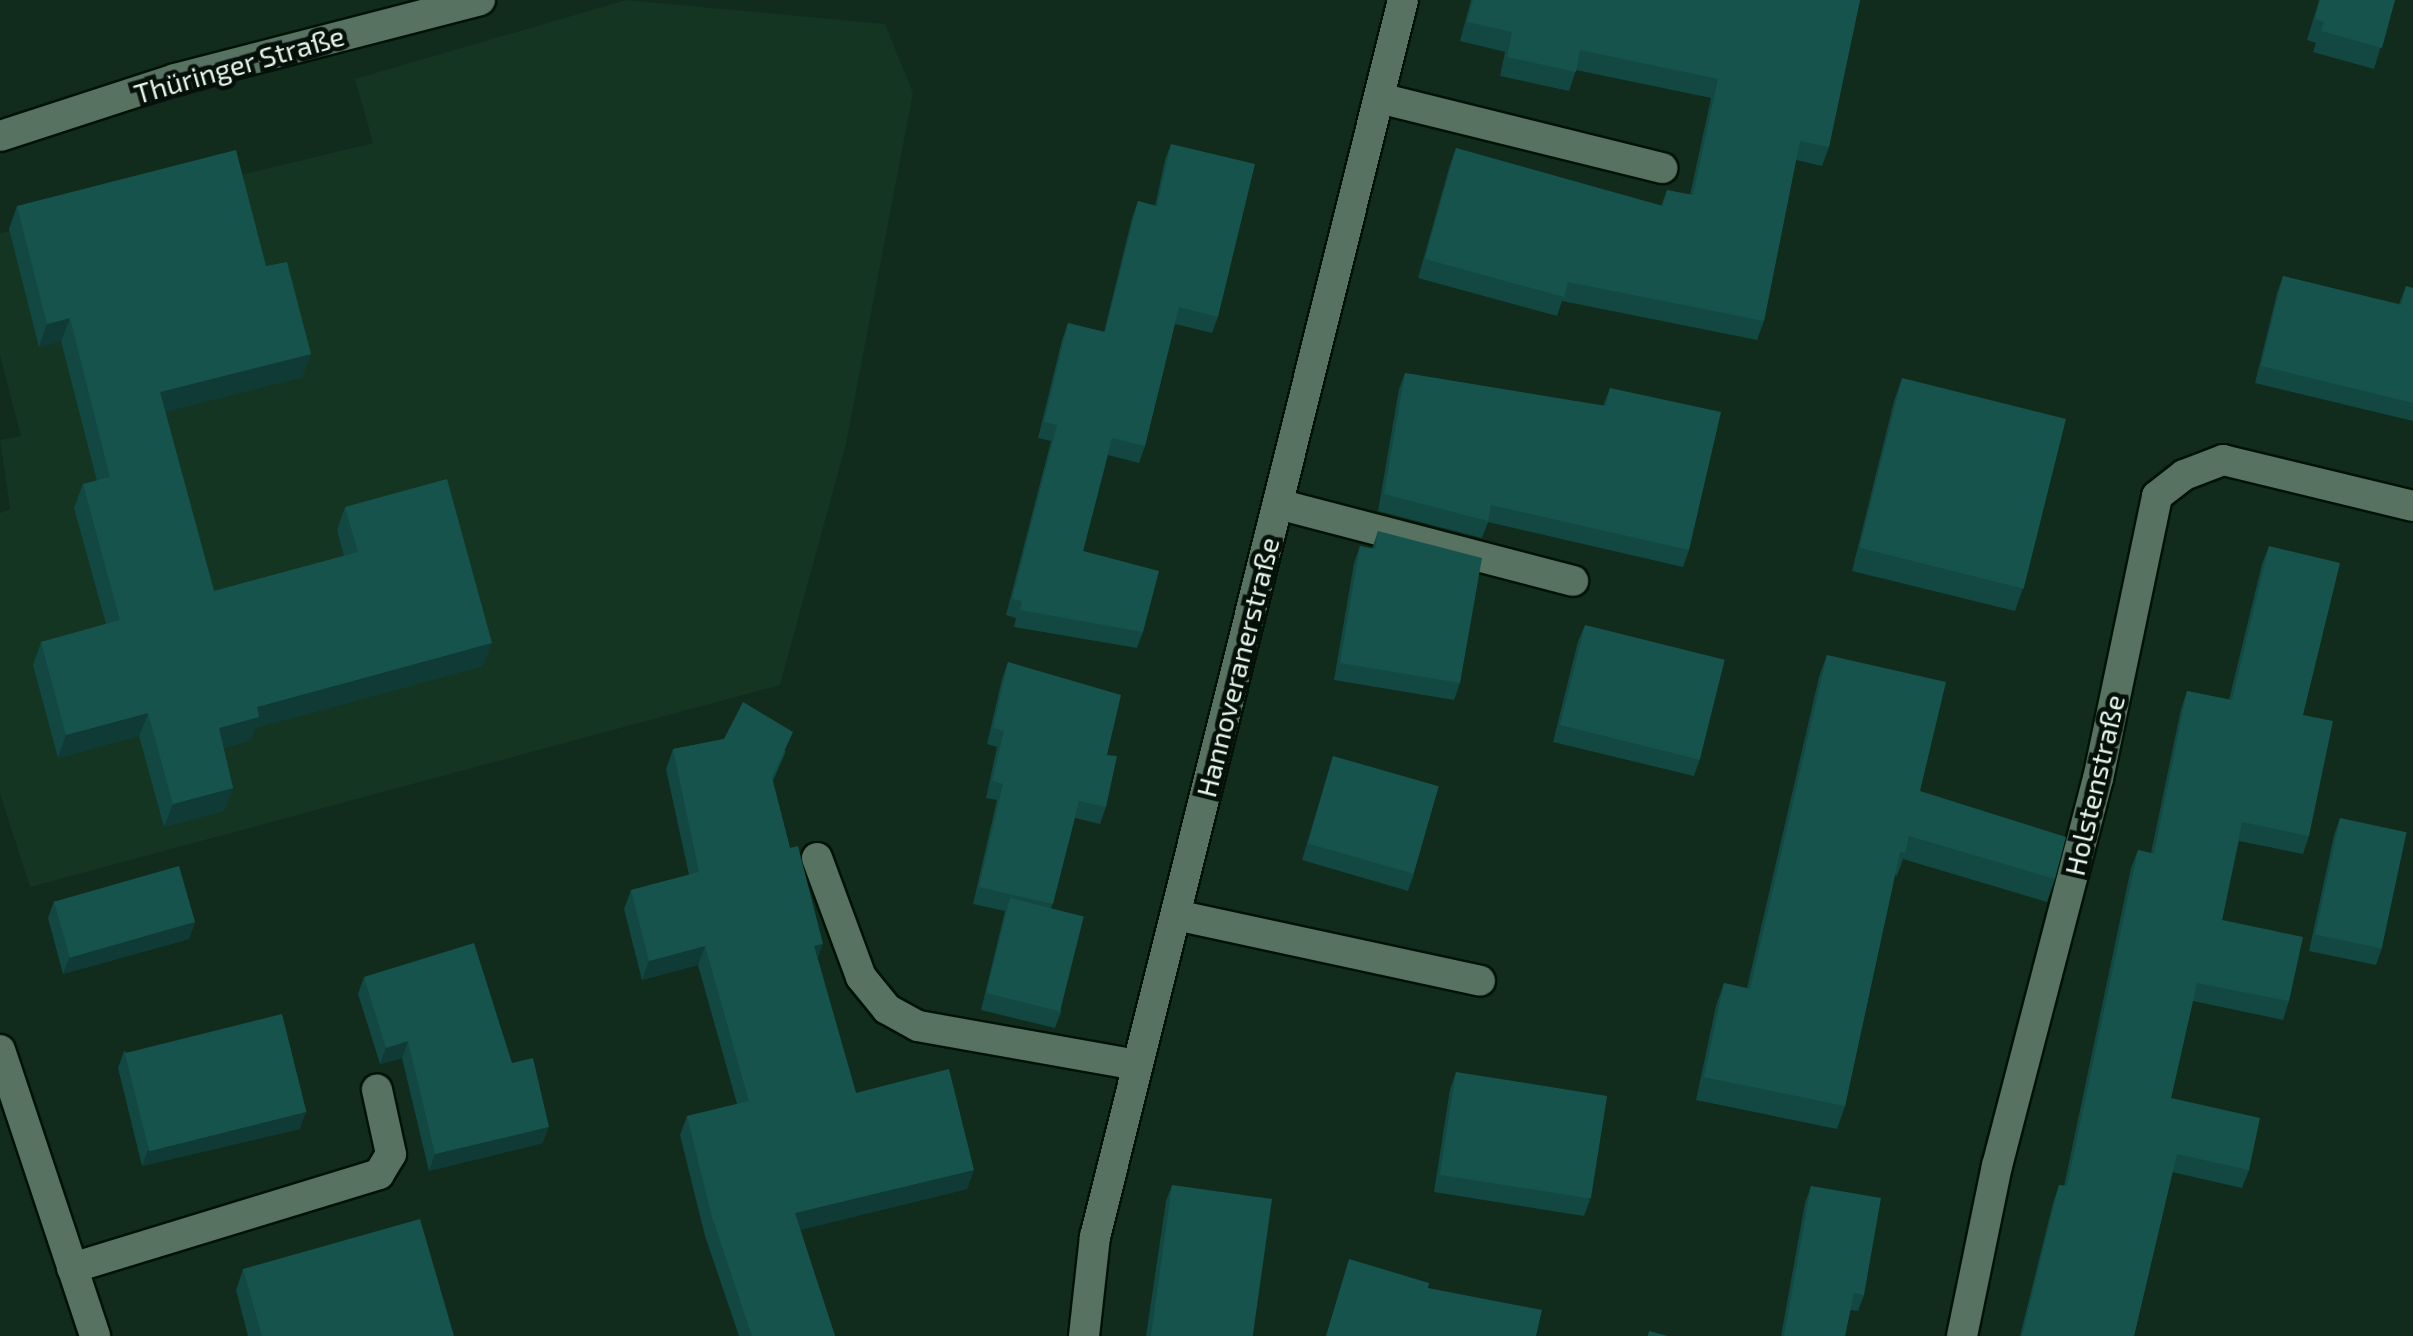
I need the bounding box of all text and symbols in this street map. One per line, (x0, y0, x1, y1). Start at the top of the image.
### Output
street label: Thüringer Straße (130, 18, 348, 110)
street label: Hannoveranerstraße (1188, 534, 1286, 800)
street label: Holstenstraße (2057, 691, 2131, 879)

